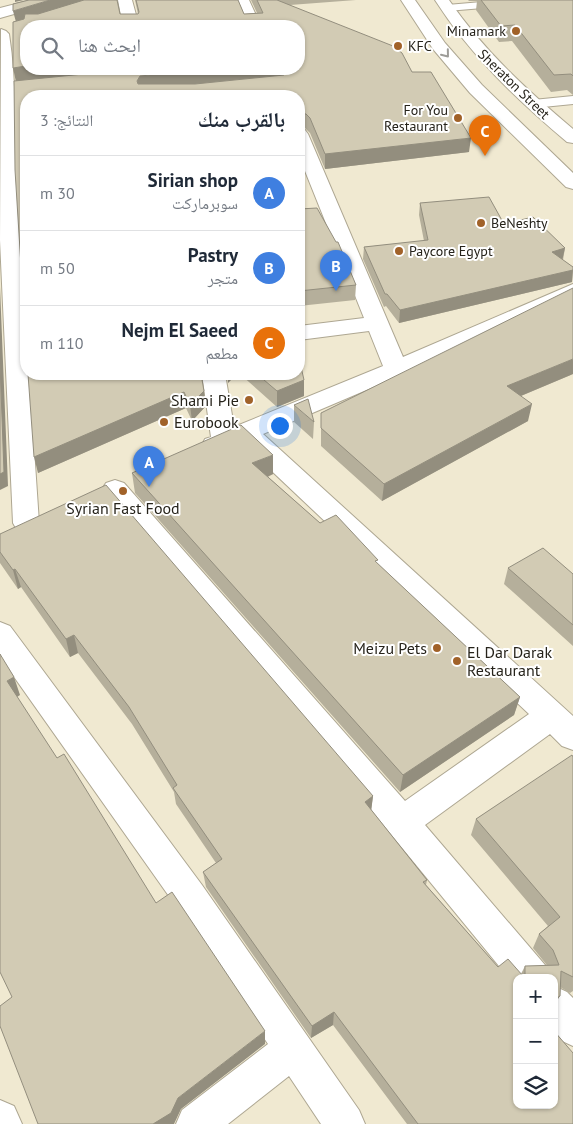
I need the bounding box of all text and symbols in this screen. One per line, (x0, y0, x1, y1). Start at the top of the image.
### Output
search box (20, 20, 305, 75)
place label: Minamark (447, 22, 506, 40)
marker: Minamark (510, 25, 522, 37)
text: ابحث هنا (78, 33, 141, 57)
icon: search (38, 34, 66, 62)
place label: KFC (408, 37, 432, 55)
marker: KFC (392, 40, 404, 52)
street label: Sheraton Street (474, 45, 554, 123)
one-way arrow (440, 48, 448, 57)
place label: For You Restaurant (384, 101, 448, 135)
text: بالقرب منك (198, 106, 285, 133)
text: النتائج: 3 (40, 110, 93, 130)
marker: For You Restaurant (452, 112, 464, 124)
pin: C (469, 115, 501, 156)
text: Sirian shop (148, 168, 238, 192)
text: 30 m (40, 183, 75, 203)
text: A (264, 183, 274, 203)
text: سوبرماركت (172, 193, 238, 213)
place label: BeNeshty (491, 214, 548, 232)
marker: BeNeshty (475, 217, 487, 229)
place label: Paycore Egypt (409, 242, 493, 260)
text: Pastry (188, 243, 238, 267)
marker: Paycore Egypt (393, 245, 405, 257)
pin: B (320, 250, 352, 291)
text: 50 m (40, 258, 75, 278)
text: B (264, 258, 274, 278)
text: متجر (208, 268, 238, 288)
text: Nejm El Saeed (121, 318, 238, 342)
text: 110 m (40, 333, 83, 353)
text: C (265, 333, 273, 353)
text: مطعم (206, 343, 238, 363)
place label: Shami Pie (171, 390, 239, 410)
marker: Shami Pie (243, 394, 255, 406)
place label: Eurobook (174, 412, 239, 432)
your location (267, 413, 293, 439)
marker: Eurobook (158, 416, 170, 428)
pin: A (133, 446, 165, 487)
marker: Syrian Fast Food (117, 485, 129, 497)
place label: Syrian Fast Food (66, 498, 180, 518)
place label: Meizu Pets (353, 638, 427, 658)
marker: Meizu Pets (431, 642, 443, 654)
place label: El Dar Darak Restaurant (467, 642, 552, 680)
marker: El Dar Darak Restaurant (451, 655, 463, 667)
map controls (513, 974, 558, 1109)
button: + (513, 974, 558, 1019)
button: − (513, 1019, 558, 1064)
button: layers (513, 1064, 558, 1109)

